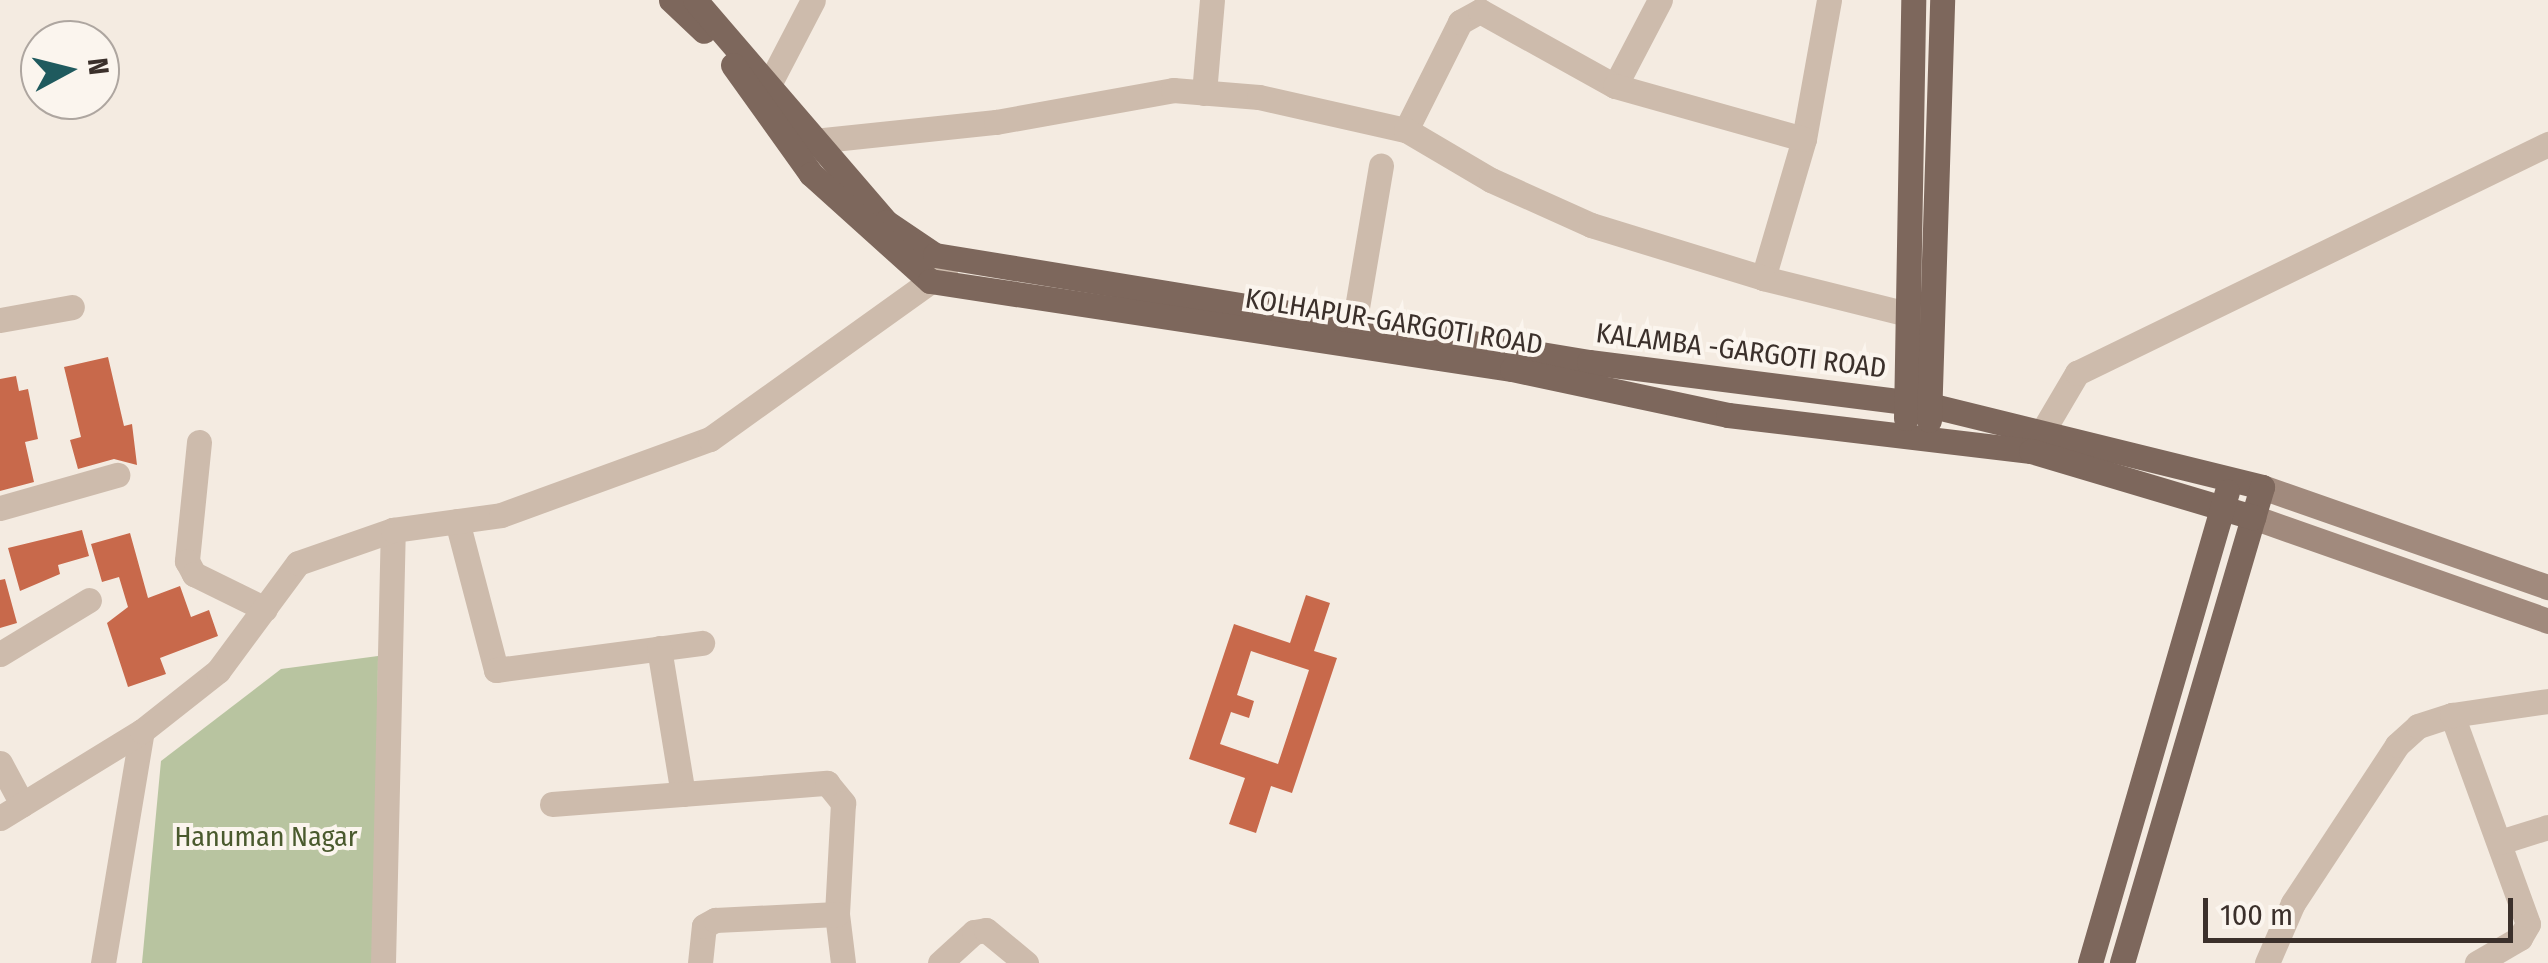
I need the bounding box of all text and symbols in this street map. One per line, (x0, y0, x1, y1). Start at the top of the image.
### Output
north arrow (20, 20, 120, 120)
text: N (81, 56, 116, 77)
street label: KOLHAPUR-GARGOTI ROAD (1243, 282, 1545, 362)
street label: KALAMBA -GARGOTI ROAD (1594, 317, 1888, 385)
park label: Hanuman Nagar (174, 820, 358, 854)
scale bar (2208, 878, 2518, 940)
text: 100 m (2220, 897, 2293, 933)

